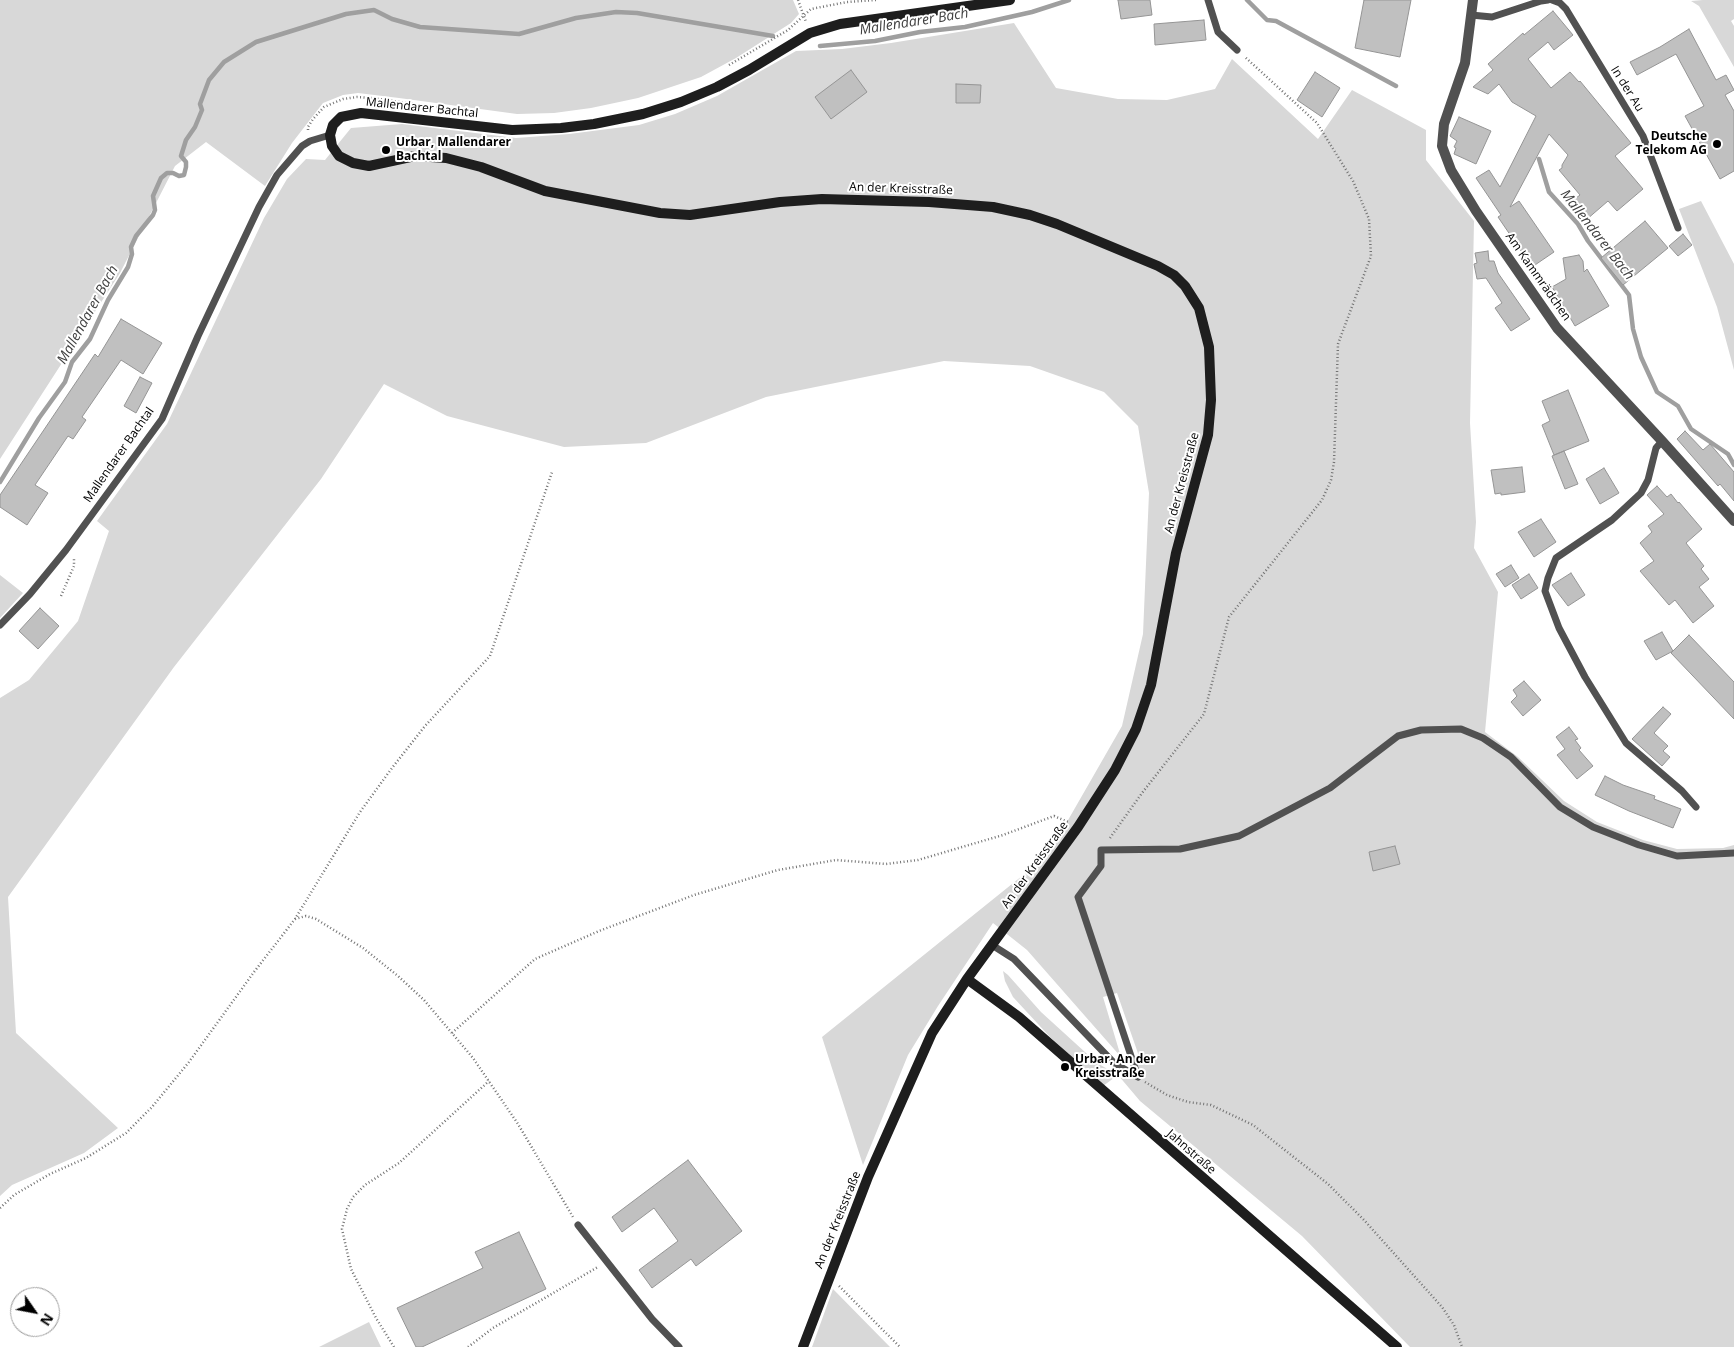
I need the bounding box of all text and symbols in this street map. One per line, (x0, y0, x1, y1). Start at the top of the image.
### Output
water label: Mallendarer Bach (858, 5, 970, 39)
street label: In der Au (1607, 64, 1647, 114)
street label: Mallendarer Bachtal (365, 95, 479, 121)
place label: Deutsche Telekom AG (1635, 130, 1707, 158)
place label: Urbar, Mallendarer Bachtal (396, 136, 511, 164)
marker: Deutsche Telekom AG (1711, 138, 1723, 150)
marker: Urbar, Mallendarer Bachtal (380, 144, 392, 156)
street label: An der Kreisstraße (849, 180, 953, 198)
water label: Mallendarer Bach (1556, 186, 1638, 284)
street label: Am Kammrädchen (1502, 230, 1574, 324)
water label: Mallendarer Bach (54, 263, 122, 367)
street label: Mallendarer Bachtal (81, 405, 157, 505)
street label: An der Kreisstraße (1162, 431, 1202, 535)
street label: An der Kreisstraße (999, 819, 1071, 911)
place label: Urbar, An der Kreisstraße (1075, 1053, 1156, 1081)
marker: Urbar, An der Kreisstraße (1059, 1061, 1071, 1073)
street label: Jahnstraße (1163, 1127, 1219, 1177)
street label: An der Kreisstraße (812, 1169, 864, 1271)
north arrow (10, 1287, 60, 1337)
text: N (36, 1310, 58, 1330)

